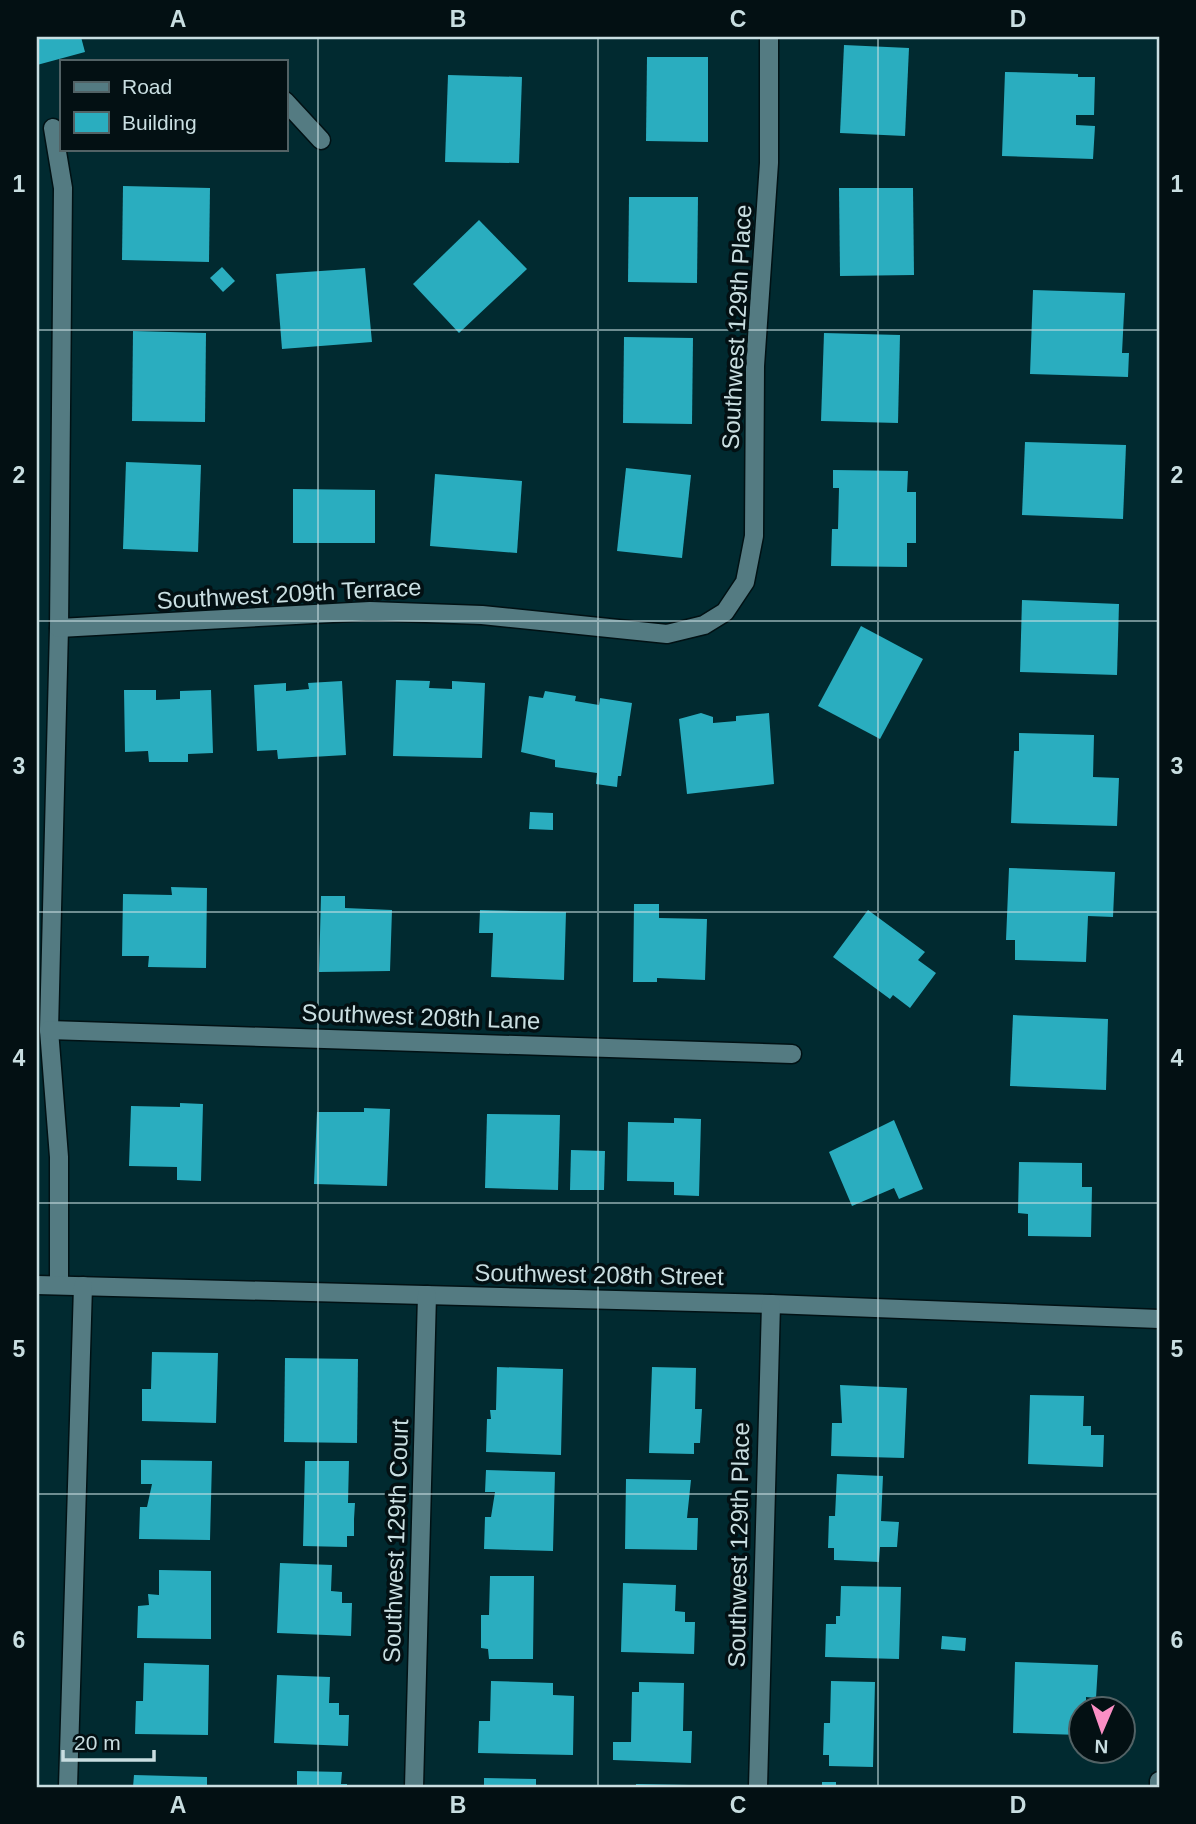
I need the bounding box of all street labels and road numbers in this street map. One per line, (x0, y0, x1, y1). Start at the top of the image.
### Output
street label: Southwest 129th Place (717, 204, 756, 450)
street label: Southwest 209th Terrace (156, 573, 422, 614)
street label: Southwest 208th Lane (301, 999, 541, 1034)
street label: Southwest 208th Street (474, 1259, 724, 1290)
street label: Southwest 129th Court (378, 1418, 413, 1663)
street label: Southwest 129th Place (723, 1422, 754, 1668)

